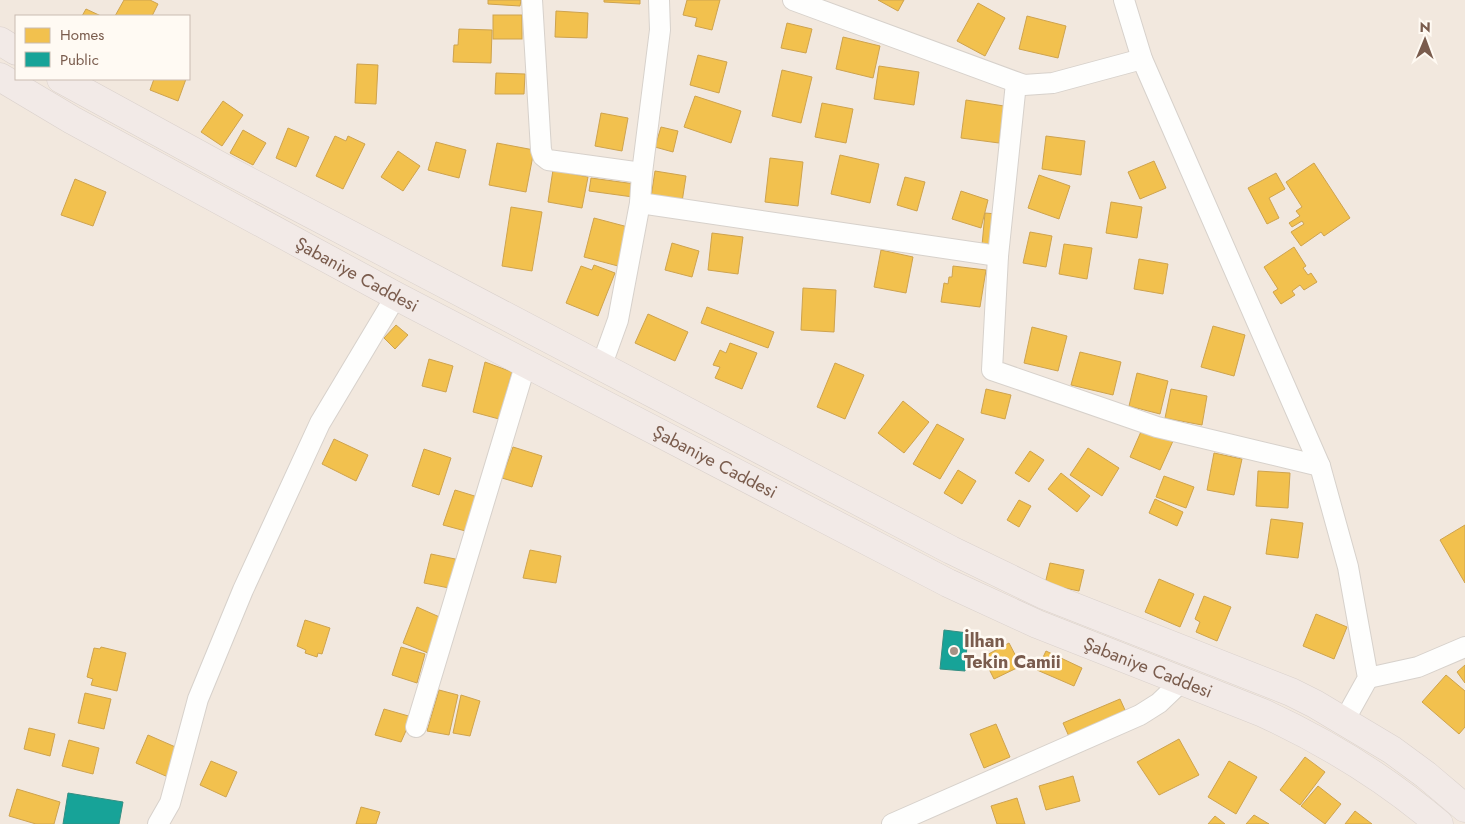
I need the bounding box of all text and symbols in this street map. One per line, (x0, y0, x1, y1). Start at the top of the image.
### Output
legend (15, 15, 190, 80)
north arrow (1400, 15, 1450, 65)
text: N (1419, 17, 1431, 37)
text: Homes (60, 24, 104, 46)
text: Public (60, 49, 99, 71)
street label: Şabaniye Caddesi (291, 231, 423, 319)
street label: Şabaniye Caddesi (648, 419, 782, 505)
place label: İlhan Tekin Camii (964, 628, 1061, 675)
street label: Şabaniye Caddesi (1080, 631, 1216, 705)
marker: İlhan Tekin Camii (948, 645, 960, 657)

